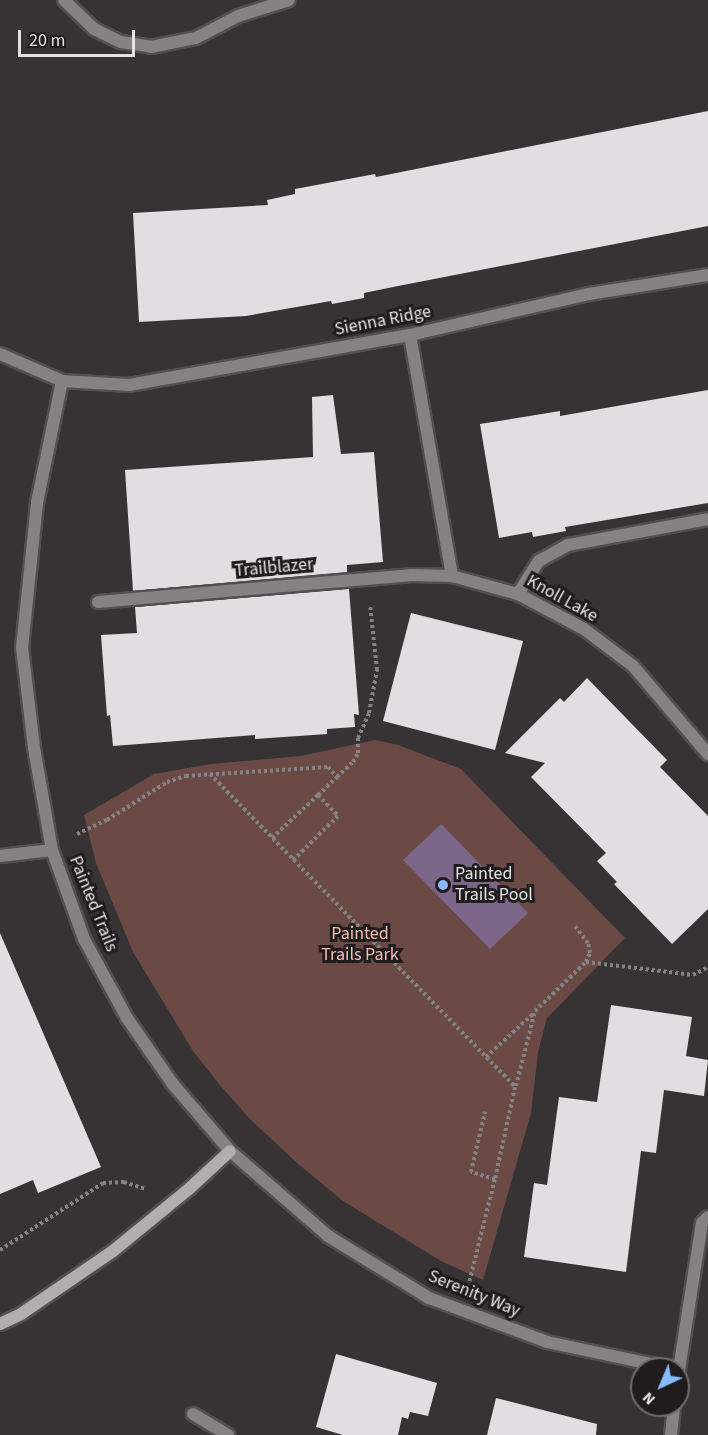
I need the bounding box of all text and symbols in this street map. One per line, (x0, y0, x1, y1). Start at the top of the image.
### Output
scale bar (21, 18, 138, 56)
text: 20 m (29, 28, 65, 53)
street label: Sienna Ridge (333, 301, 433, 341)
street label: Trailblazer (234, 554, 314, 582)
street label: Knoll Lake (523, 571, 601, 627)
street label: Painted Trails (64, 853, 122, 955)
place label: Painted Trails Pool (455, 864, 533, 906)
marker: Painted Trails Pool (436, 878, 450, 892)
park label: Painted Trails Park (321, 924, 399, 966)
street label: Serenity Way (425, 1266, 523, 1322)
north arrow (630, 1357, 690, 1417)
text: N (637, 1387, 660, 1410)

